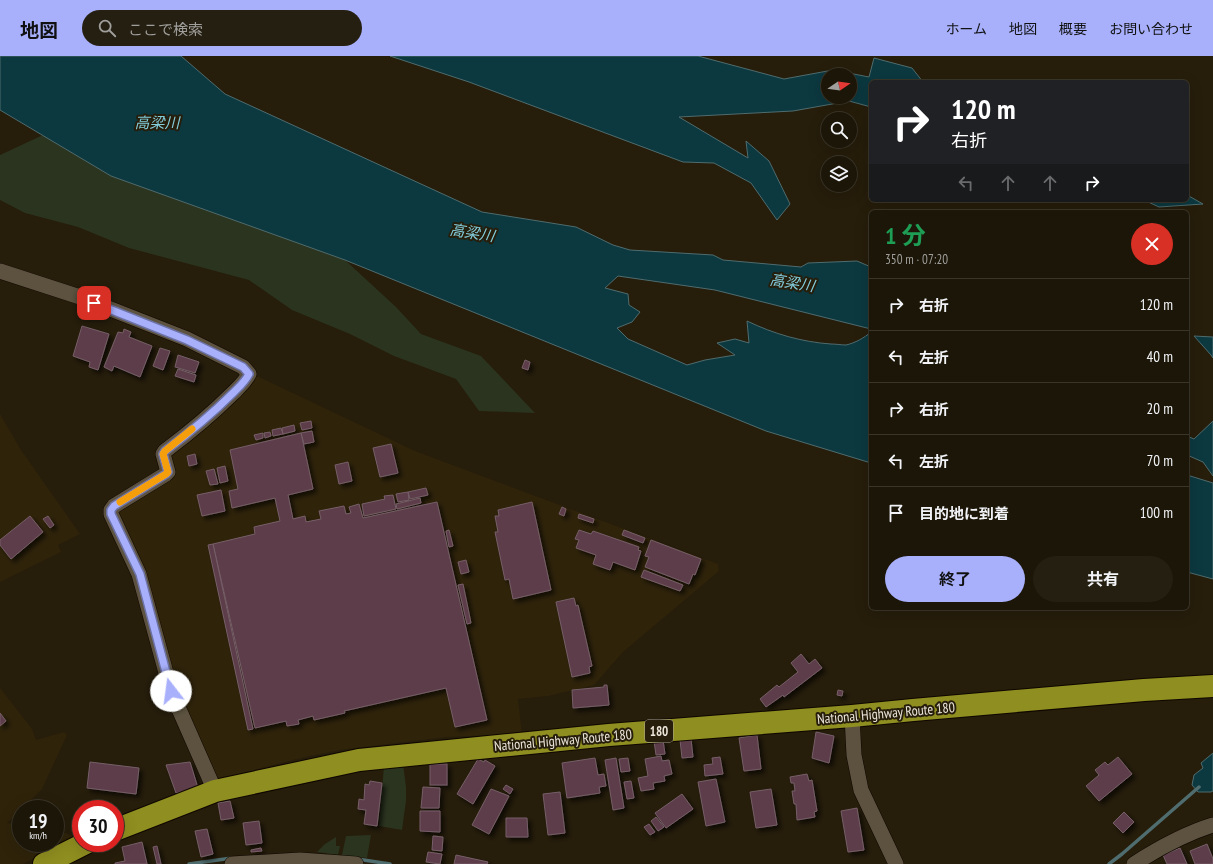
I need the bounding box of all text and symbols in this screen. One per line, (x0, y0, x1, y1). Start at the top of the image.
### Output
search box (82, 10, 362, 46)
icon: search (96, 17, 118, 39)
text: 地図 (20, 18, 58, 42)
text: ここで検索 (128, 20, 203, 39)
text: ホーム (945, 20, 987, 38)
text: 地図 (1009, 20, 1037, 38)
text: 概要 (1059, 20, 1087, 38)
text: お問い合わせ (1109, 20, 1193, 38)
north arrow (821, 68, 857, 104)
map controls (821, 68, 857, 192)
text: 120 m (951, 90, 1015, 127)
icon: right (885, 96, 937, 148)
button: search (821, 112, 857, 148)
water label: 高梁川 (134, 113, 181, 132)
text: 右折 (951, 129, 987, 152)
button: layers (821, 156, 857, 192)
icon: left (955, 172, 977, 194)
icon: ahead (997, 172, 1019, 194)
icon: ahead (1039, 172, 1061, 194)
icon: right (1081, 172, 1103, 194)
water label: 高梁川 (448, 220, 498, 246)
text: 1 分 (885, 220, 925, 251)
button: close (1131, 223, 1173, 265)
text: 350 m · 07:20 (885, 251, 948, 268)
water label: 高梁川 (768, 270, 818, 296)
pin (77, 286, 111, 320)
icon: arrive (83, 292, 105, 314)
icon: right (885, 294, 907, 316)
text: 120 m (1140, 295, 1173, 314)
text: 右折 (919, 296, 949, 315)
icon: left (885, 346, 907, 368)
text: 40 m (1147, 347, 1173, 366)
text: 左折 (919, 348, 949, 367)
icon: right (885, 398, 907, 420)
text: 20 m (1147, 399, 1173, 418)
text: 右折 (919, 400, 949, 419)
icon: left (885, 450, 907, 472)
text: 70 m (1147, 451, 1173, 470)
text: 左折 (919, 452, 949, 471)
icon: arrive (885, 502, 907, 524)
text: 100 m (1140, 503, 1173, 522)
text: 目的地に到着 (919, 504, 1009, 523)
button: 終了 (885, 556, 1025, 602)
button: 共有 (1033, 556, 1173, 602)
position arrow (150, 670, 192, 712)
street label: National Highway Route 180 (816, 698, 956, 728)
road number: 180 (645, 720, 673, 742)
street label: National Highway Route 180 (493, 725, 633, 755)
speed limit sign: 30 (72, 800, 124, 852)
text: 19 (28, 808, 48, 834)
text: km/h (29, 829, 47, 842)

